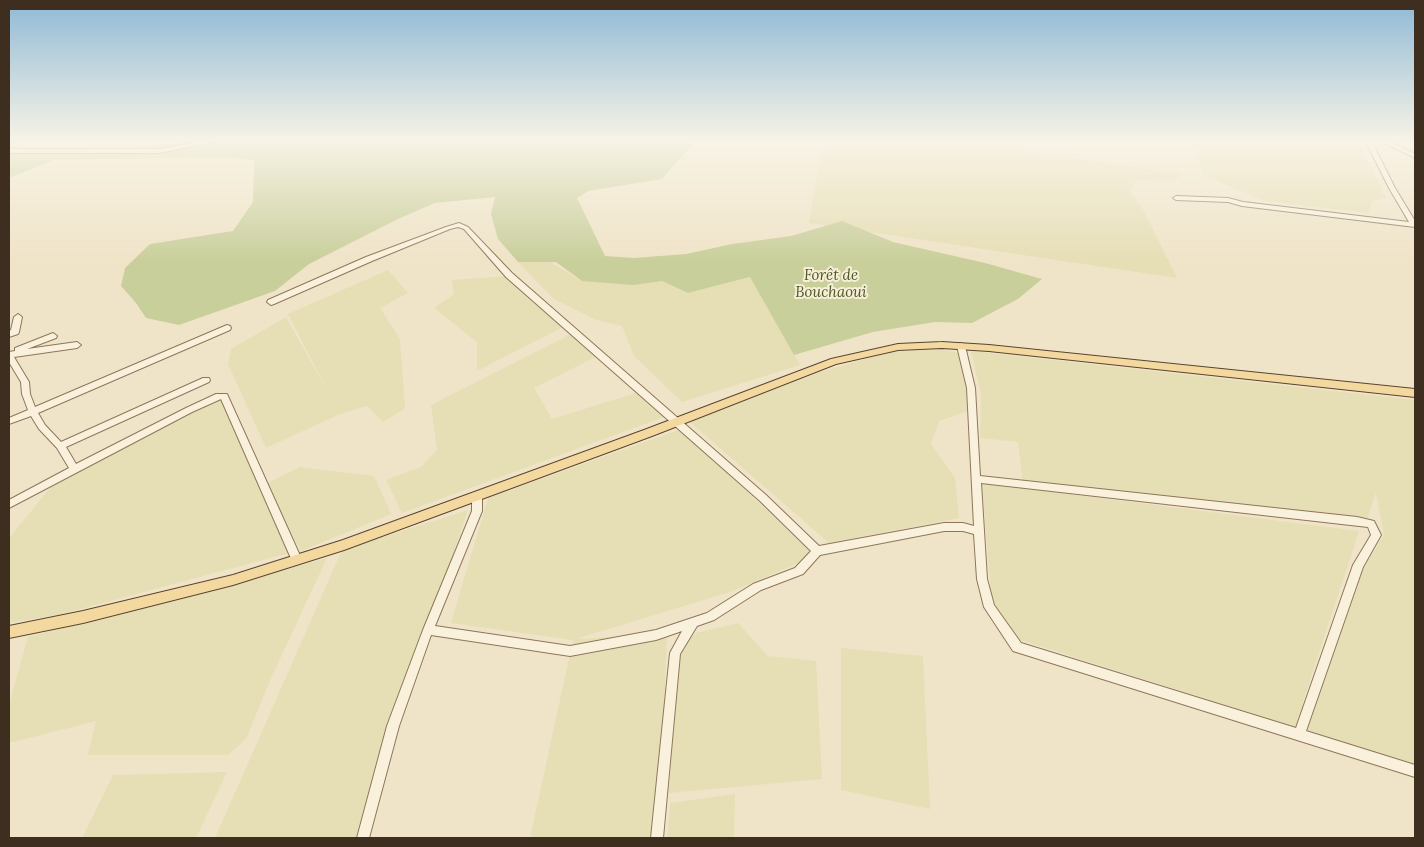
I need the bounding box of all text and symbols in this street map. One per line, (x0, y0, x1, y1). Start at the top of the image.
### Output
park label: Forêt de Bouchaoui (795, 267, 867, 302)

